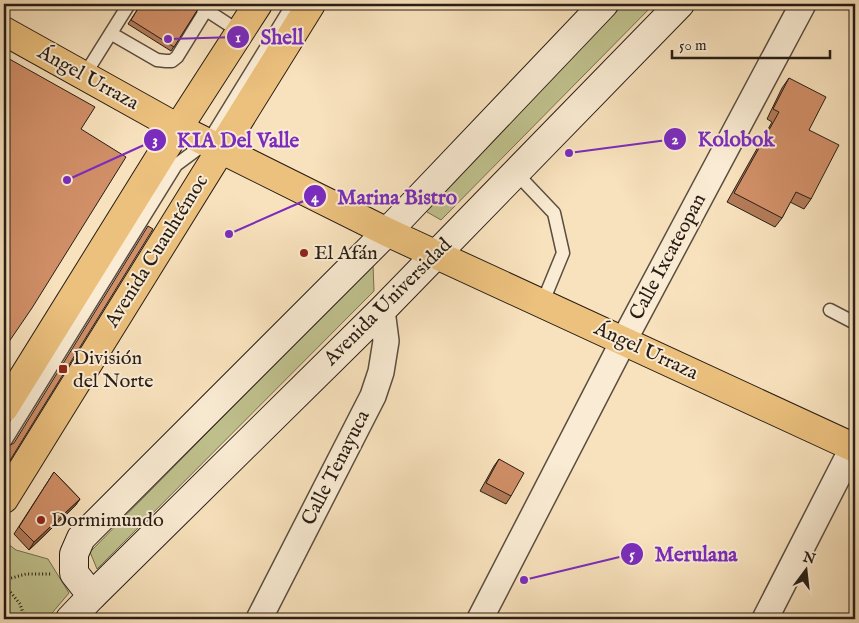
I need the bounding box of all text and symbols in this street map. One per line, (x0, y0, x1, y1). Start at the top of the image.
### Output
callout: Shell (226, 19, 314, 55)
text: Shell (260, 25, 305, 52)
text: 1 (235, 28, 241, 47)
scale bar (672, 28, 829, 60)
text: 50 m (679, 36, 707, 55)
street label: Ángel Urraza (32, 40, 143, 116)
callout: Kolobok (662, 121, 784, 157)
callout: KIA Del Valle (142, 122, 310, 158)
text: Kolobok (698, 127, 775, 154)
text: KIA Del Valle (177, 128, 300, 155)
text: 2 (671, 130, 679, 149)
text: 3 (152, 131, 158, 150)
street label: Avenida Cuauhtémoc (99, 170, 214, 333)
callout: Marina Bistro (302, 178, 468, 214)
text: Marina Bistro (337, 185, 458, 212)
text: 4 (311, 188, 319, 207)
street label: Calle Ixcateopan (624, 189, 712, 325)
street label: Avenida Universidad (318, 233, 457, 372)
place label: El Afán (314, 241, 378, 266)
marker: El Afán (298, 247, 310, 259)
street label: Ángel Urraza (589, 316, 702, 386)
place label: División del Norte (73, 346, 154, 394)
marker: División del Norte (57, 363, 69, 375)
street label: Calle Tenayuca (296, 406, 376, 530)
place label: Dormimundo (51, 508, 164, 533)
marker: Dormimundo (35, 514, 47, 526)
callout: Merulana (620, 536, 748, 572)
text: Merulana (655, 542, 738, 569)
text: 5 (629, 545, 635, 564)
north arrow (782, 546, 832, 596)
text: N (800, 548, 817, 569)

